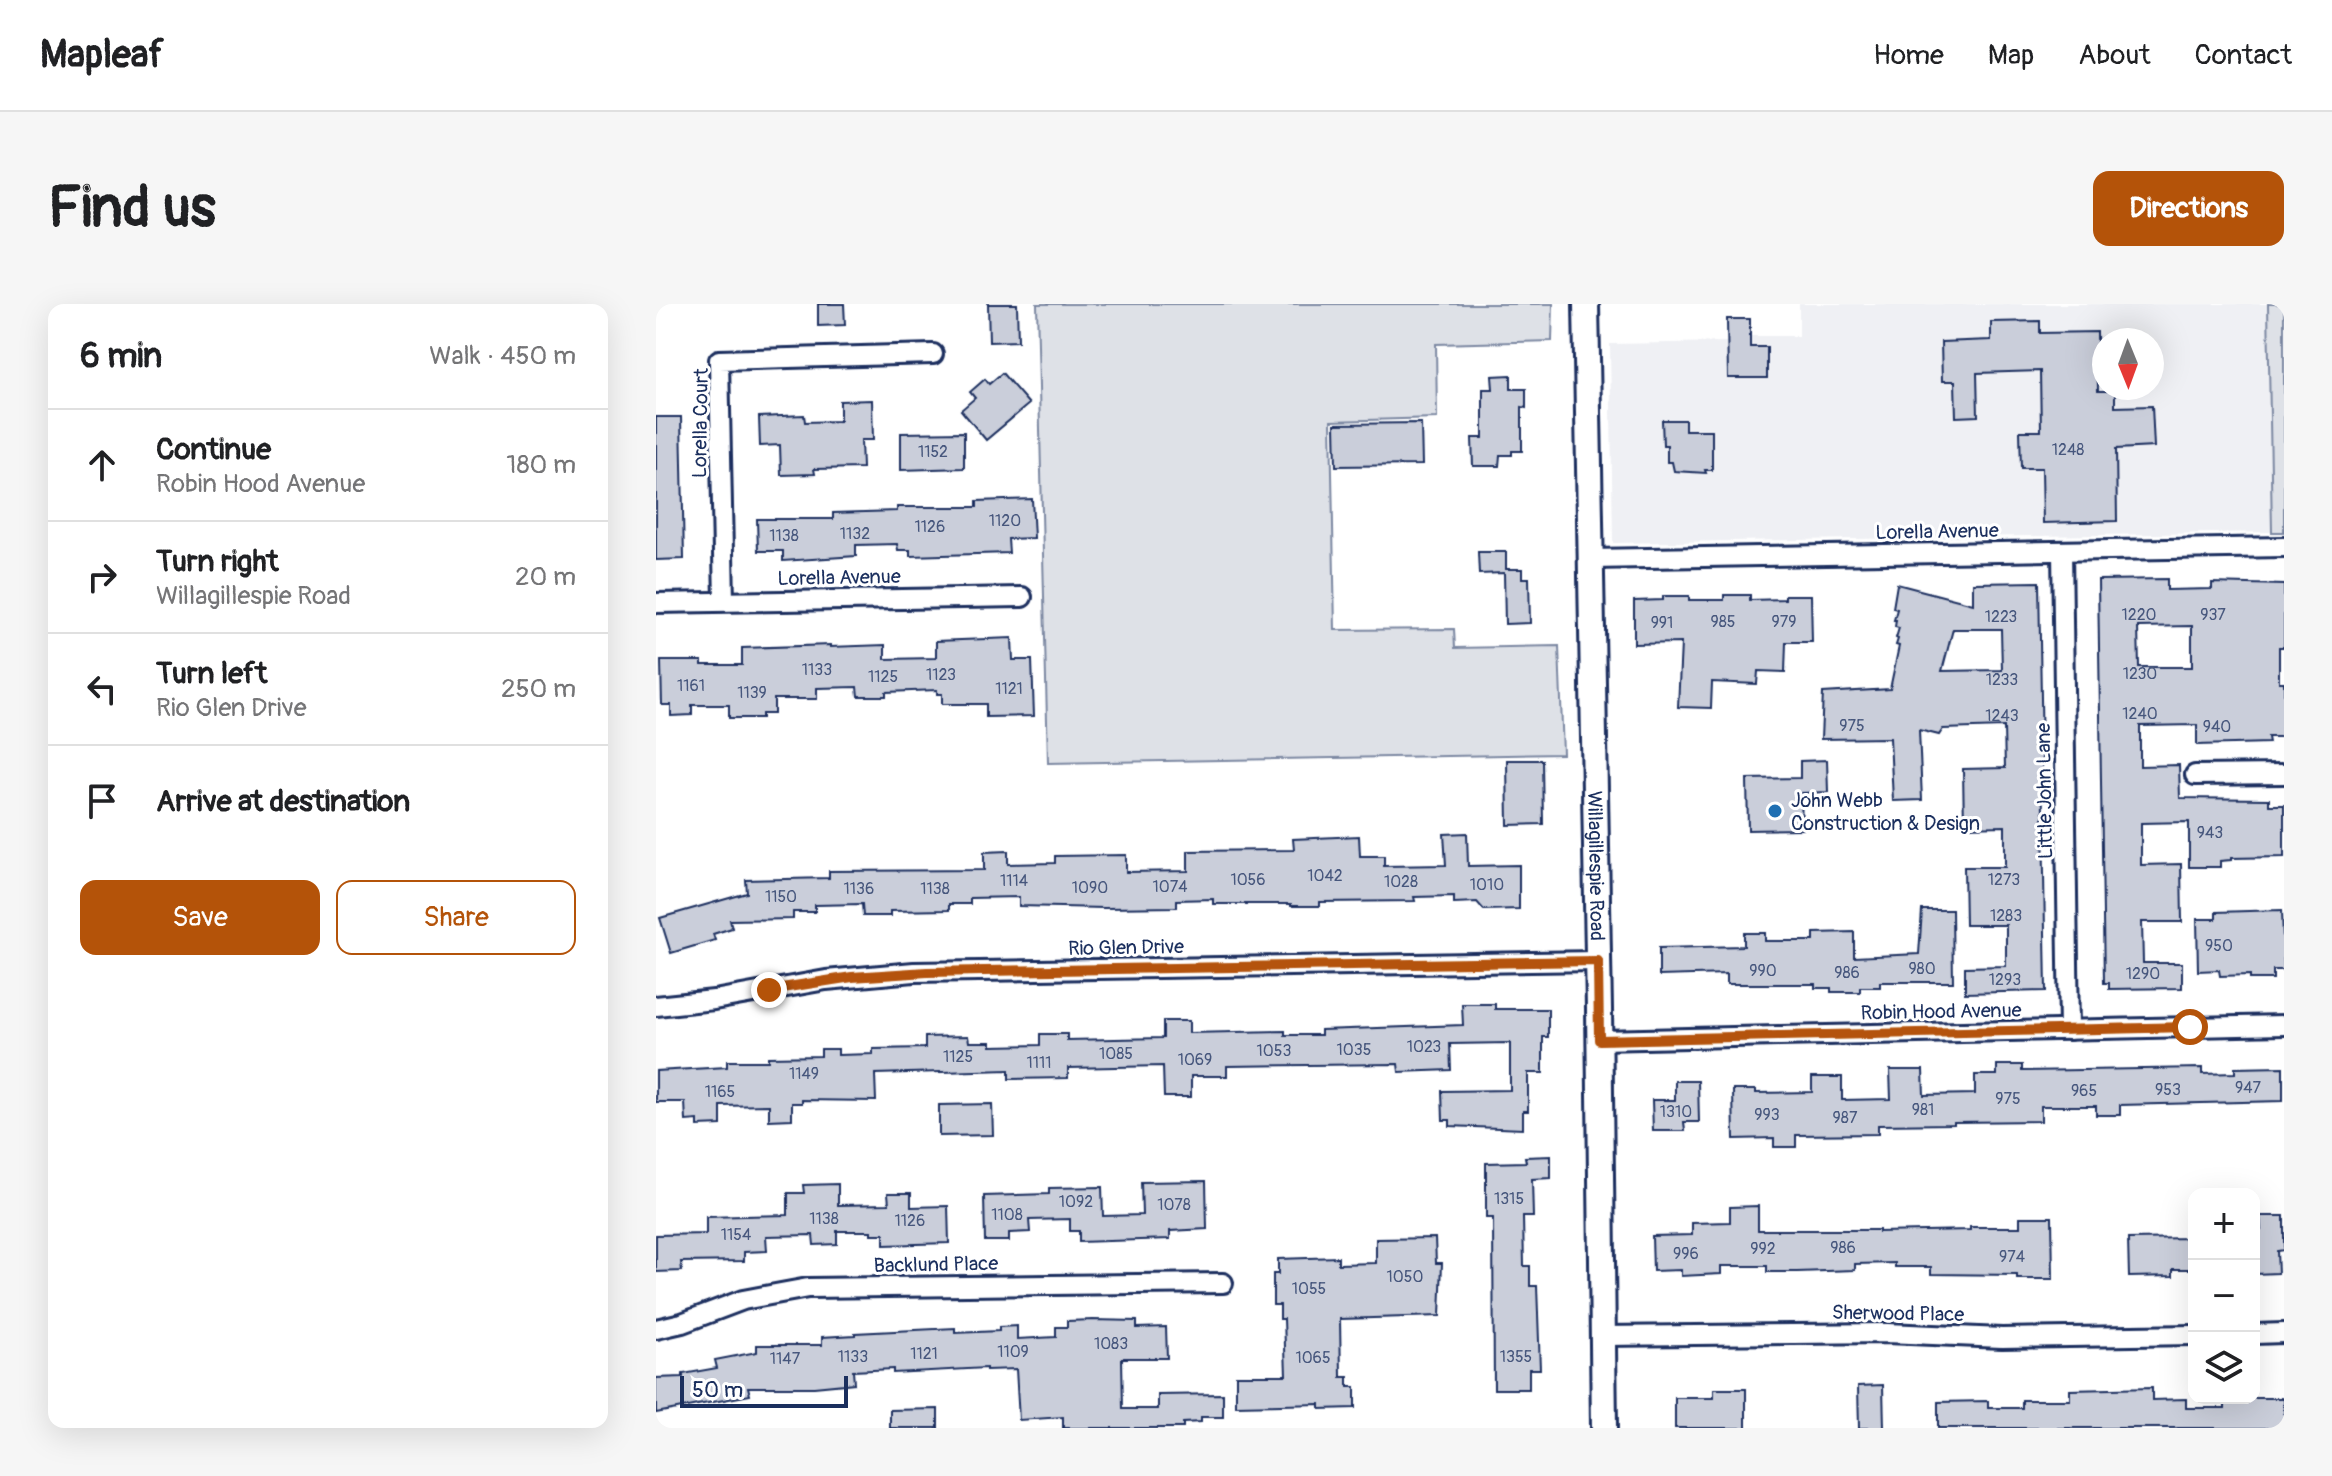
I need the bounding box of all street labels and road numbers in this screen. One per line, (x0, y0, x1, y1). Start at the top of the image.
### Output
street label: Lorella Court (687, 367, 714, 478)
street label: Lorella Avenue (1875, 518, 1999, 545)
street label: Lorella Avenue (777, 564, 901, 591)
street label: Little John Lane (2031, 722, 2058, 859)
street label: Willagillespie Road (1582, 791, 1610, 941)
street label: Rio Glen Drive (1068, 934, 1184, 961)
street label: Robin Hood Avenue (1860, 998, 2022, 1025)
street label: Backlund Place (874, 1251, 999, 1278)
street label: Sherwood Place (1832, 1300, 1964, 1327)

